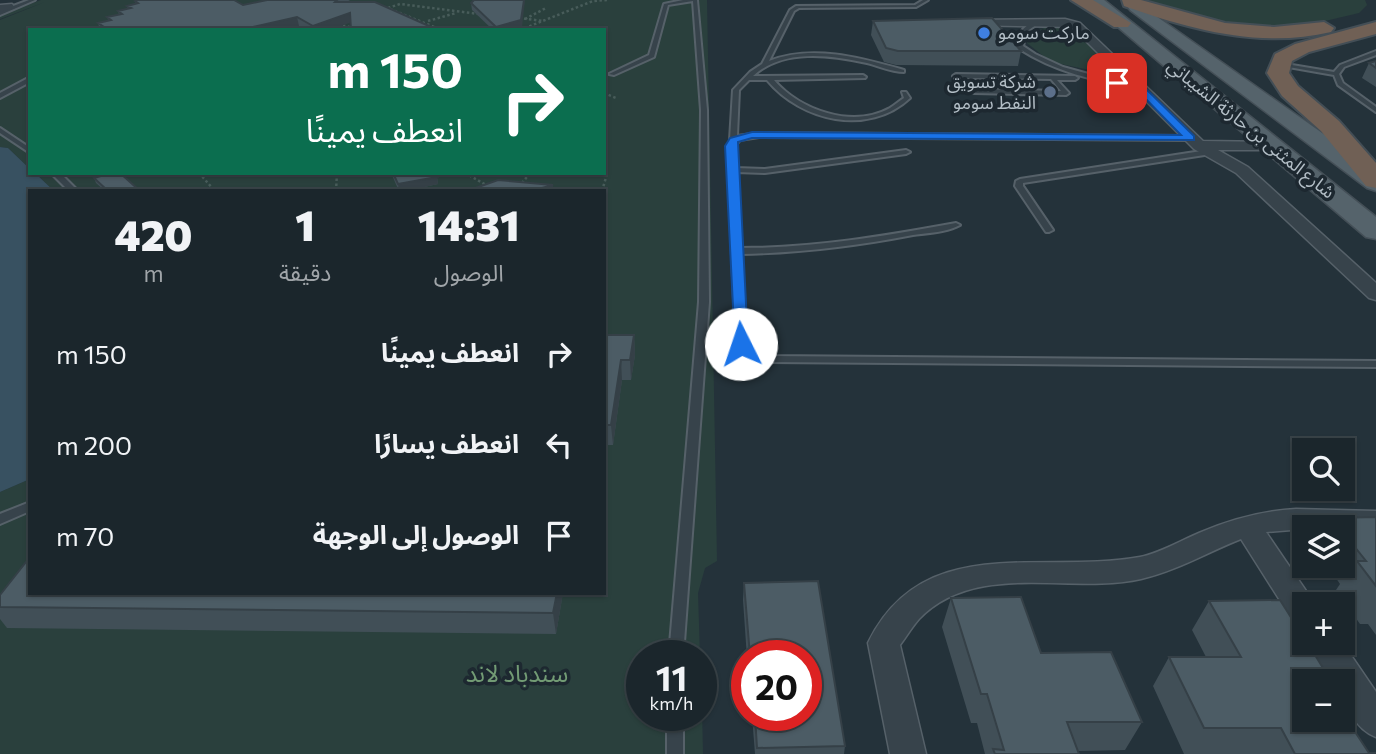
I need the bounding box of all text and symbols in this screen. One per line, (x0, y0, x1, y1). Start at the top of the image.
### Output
place label: ماركت سومو (998, 21, 1090, 44)
marker: ماركت سومو (976, 25, 992, 41)
text: 150 m (328, 38, 463, 98)
pin (1087, 53, 1147, 113)
street label: شارع المثنى بن حارثة الشيباني (1161, 54, 1340, 206)
icon: right (487, 56, 578, 147)
icon: arrive (1098, 64, 1136, 102)
place label: شركة تسويق النفط سومو (947, 70, 1036, 114)
marker: شركة تسويق النفط سومو (1042, 84, 1058, 100)
text: انعطف يمينًا (306, 109, 463, 149)
text: 1 (295, 198, 315, 250)
text: 14:31 (418, 198, 520, 250)
text: 420 (114, 208, 193, 260)
text: دقيقة (279, 258, 331, 286)
text: الوصول (434, 258, 504, 286)
text: m (143, 259, 164, 287)
position arrow (704, 307, 778, 381)
icon: right (540, 335, 578, 373)
text: انعطف يمينًا (381, 336, 519, 367)
text: 150 m (56, 338, 127, 369)
icon: left (540, 426, 578, 464)
text: انعطف يسارًا (374, 427, 519, 458)
text: 200 m (56, 429, 132, 460)
map controls (1292, 438, 1355, 732)
button: search (1292, 438, 1355, 501)
button: layers (1292, 515, 1355, 578)
icon: arrive (540, 517, 578, 555)
text: الوصول إلى الوجهة (313, 518, 519, 549)
text: 70 m (56, 520, 114, 551)
button: + (1292, 592, 1355, 655)
speed limit sign: 20 (731, 640, 822, 731)
text: 11 (656, 655, 687, 698)
park label: سندباد لاند (466, 658, 568, 687)
button: − (1292, 669, 1355, 732)
text: km/h (650, 692, 693, 714)

